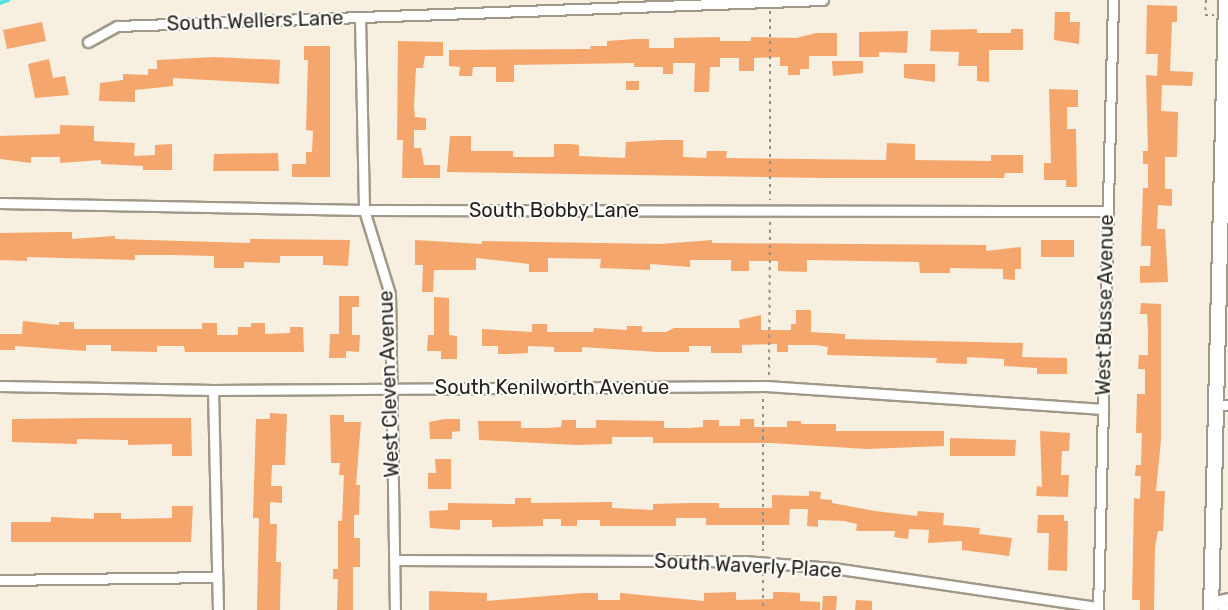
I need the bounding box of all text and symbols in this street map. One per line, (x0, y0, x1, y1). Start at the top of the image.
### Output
street label: South Wellers Lane (166, 6, 344, 36)
street label: South Bobby Lane (469, 198, 639, 222)
street label: West Busse Avenue (1091, 214, 1119, 396)
street label: West Cleven Avenue (374, 290, 404, 478)
street label: South Kenilworth Avenue (434, 375, 670, 399)
street label: South Waverly Place (653, 549, 843, 583)

